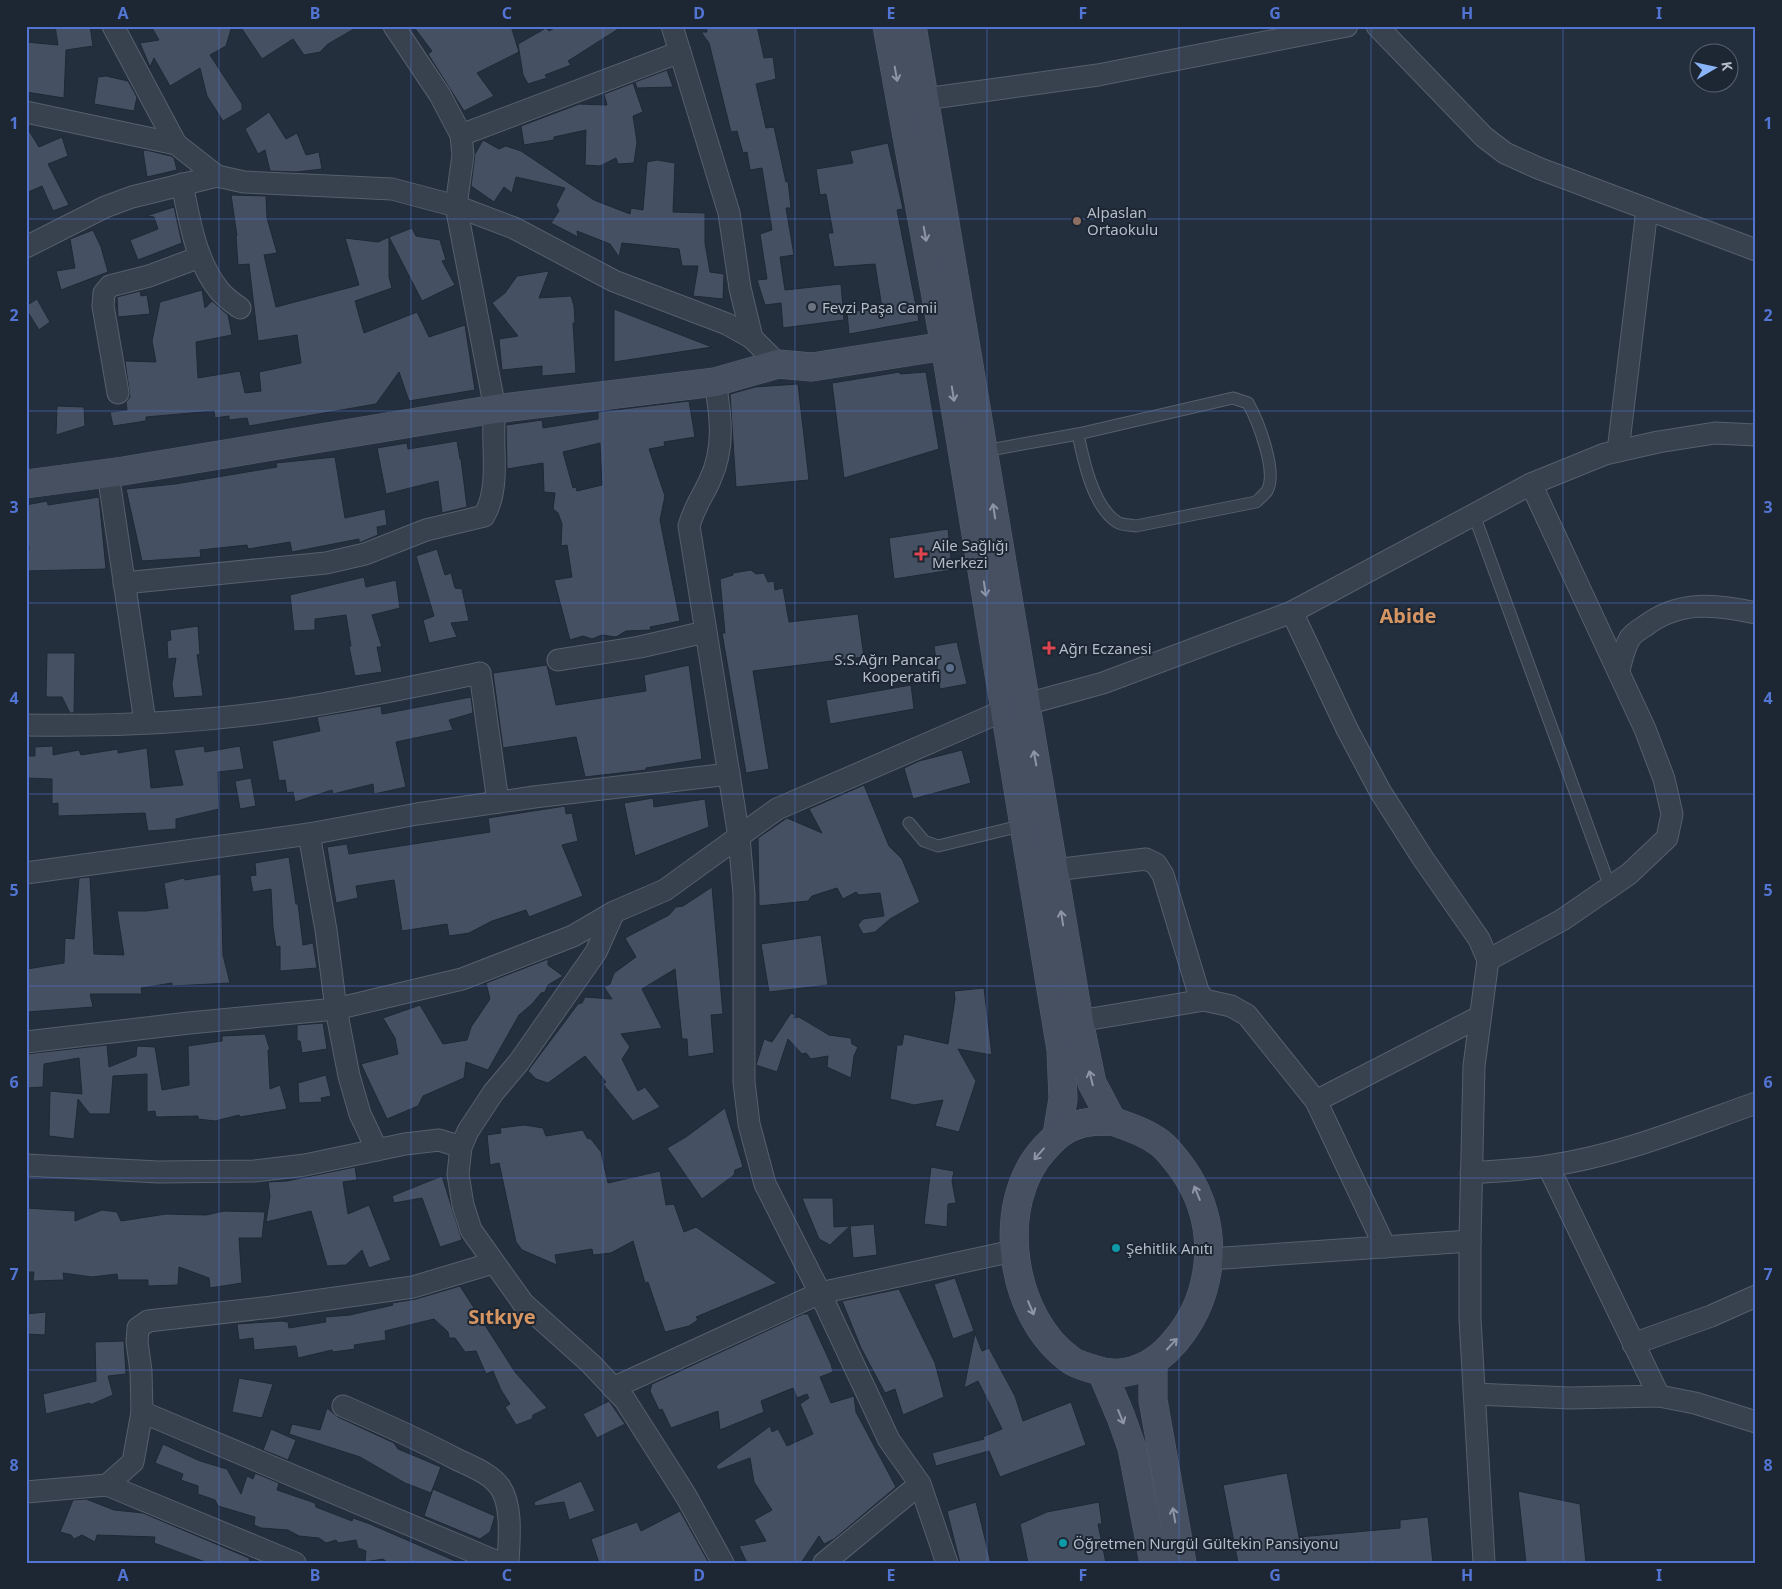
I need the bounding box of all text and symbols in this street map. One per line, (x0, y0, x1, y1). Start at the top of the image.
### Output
text: A (117, 2, 129, 24)
text: B (310, 2, 320, 24)
text: C (502, 2, 512, 24)
text: D (693, 2, 705, 24)
text: E (887, 2, 896, 24)
text: F (1079, 2, 1087, 24)
text: G (1269, 2, 1281, 24)
text: H (1461, 2, 1473, 24)
text: I (1656, 2, 1662, 24)
north arrow (1690, 42, 1740, 92)
text: K (1717, 60, 1738, 73)
one-way arrow (892, 66, 902, 82)
text: 1 (9, 112, 19, 134)
text: 1 (1763, 112, 1773, 134)
place label: Alpaslan Ortaokulu (1087, 202, 1158, 239)
marker: Alpaslan Ortaokulu (1071, 215, 1083, 227)
one-way arrow (920, 226, 930, 242)
place label: Fevzi Paşa Camii (822, 297, 937, 317)
marker: Fevzi Paşa Camii (806, 301, 818, 313)
text: 2 (9, 304, 19, 326)
text: 2 (1763, 304, 1773, 326)
one-way arrow (948, 386, 958, 402)
text: 3 (9, 496, 19, 518)
text: 3 (1763, 496, 1773, 518)
one-way arrow (988, 503, 998, 519)
place label: Aile Sağlığı Merkezi (932, 535, 1008, 572)
marker: Aile Sağlığı Merkezi (914, 547, 928, 561)
one-way arrow (980, 581, 990, 597)
district label: Abide (1379, 602, 1437, 629)
place label: Ağrı Eczanesi (1059, 638, 1152, 658)
marker: Ağrı Eczanesi (1043, 642, 1055, 654)
place label: S.S.Ağrı Pancar Kooperatifi (834, 649, 940, 686)
marker: S.S.Ağrı Pancar Kooperatifi (944, 662, 956, 674)
text: 4 (9, 687, 19, 709)
text: 4 (1763, 687, 1773, 709)
one-way arrow (1029, 750, 1039, 766)
text: 5 (9, 879, 19, 901)
text: 5 (1763, 879, 1773, 901)
one-way arrow (1057, 910, 1067, 926)
one-way arrow (1086, 1070, 1095, 1086)
text: 6 (9, 1071, 19, 1093)
text: 6 (1763, 1071, 1773, 1093)
one-way arrow (1034, 1147, 1045, 1160)
one-way arrow (1192, 1186, 1201, 1201)
place label: Şehitlik Anıtı (1126, 1238, 1213, 1258)
marker: Şehitlik Anıtı (1110, 1242, 1122, 1254)
text: 7 (9, 1263, 19, 1285)
text: 7 (1763, 1263, 1773, 1285)
one-way arrow (1027, 1300, 1037, 1315)
district label: Sıtkıye (468, 1303, 536, 1330)
one-way arrow (1166, 1338, 1178, 1350)
one-way arrow (1117, 1409, 1127, 1424)
text: 8 (9, 1454, 19, 1476)
text: 8 (1763, 1454, 1773, 1476)
one-way arrow (1168, 1507, 1178, 1523)
place label: Öğretmen Nurgül Gültekin Pansiyonu (1073, 1533, 1338, 1553)
marker: Öğretmen Nurgül Gültekin Pansiyonu (1057, 1537, 1069, 1549)
text: A (117, 1564, 129, 1586)
text: B (310, 1564, 320, 1586)
text: C (502, 1564, 512, 1586)
text: D (693, 1564, 705, 1586)
text: E (887, 1564, 896, 1586)
text: F (1079, 1564, 1087, 1586)
text: G (1269, 1564, 1281, 1586)
text: H (1461, 1564, 1473, 1586)
text: I (1656, 1564, 1662, 1586)

